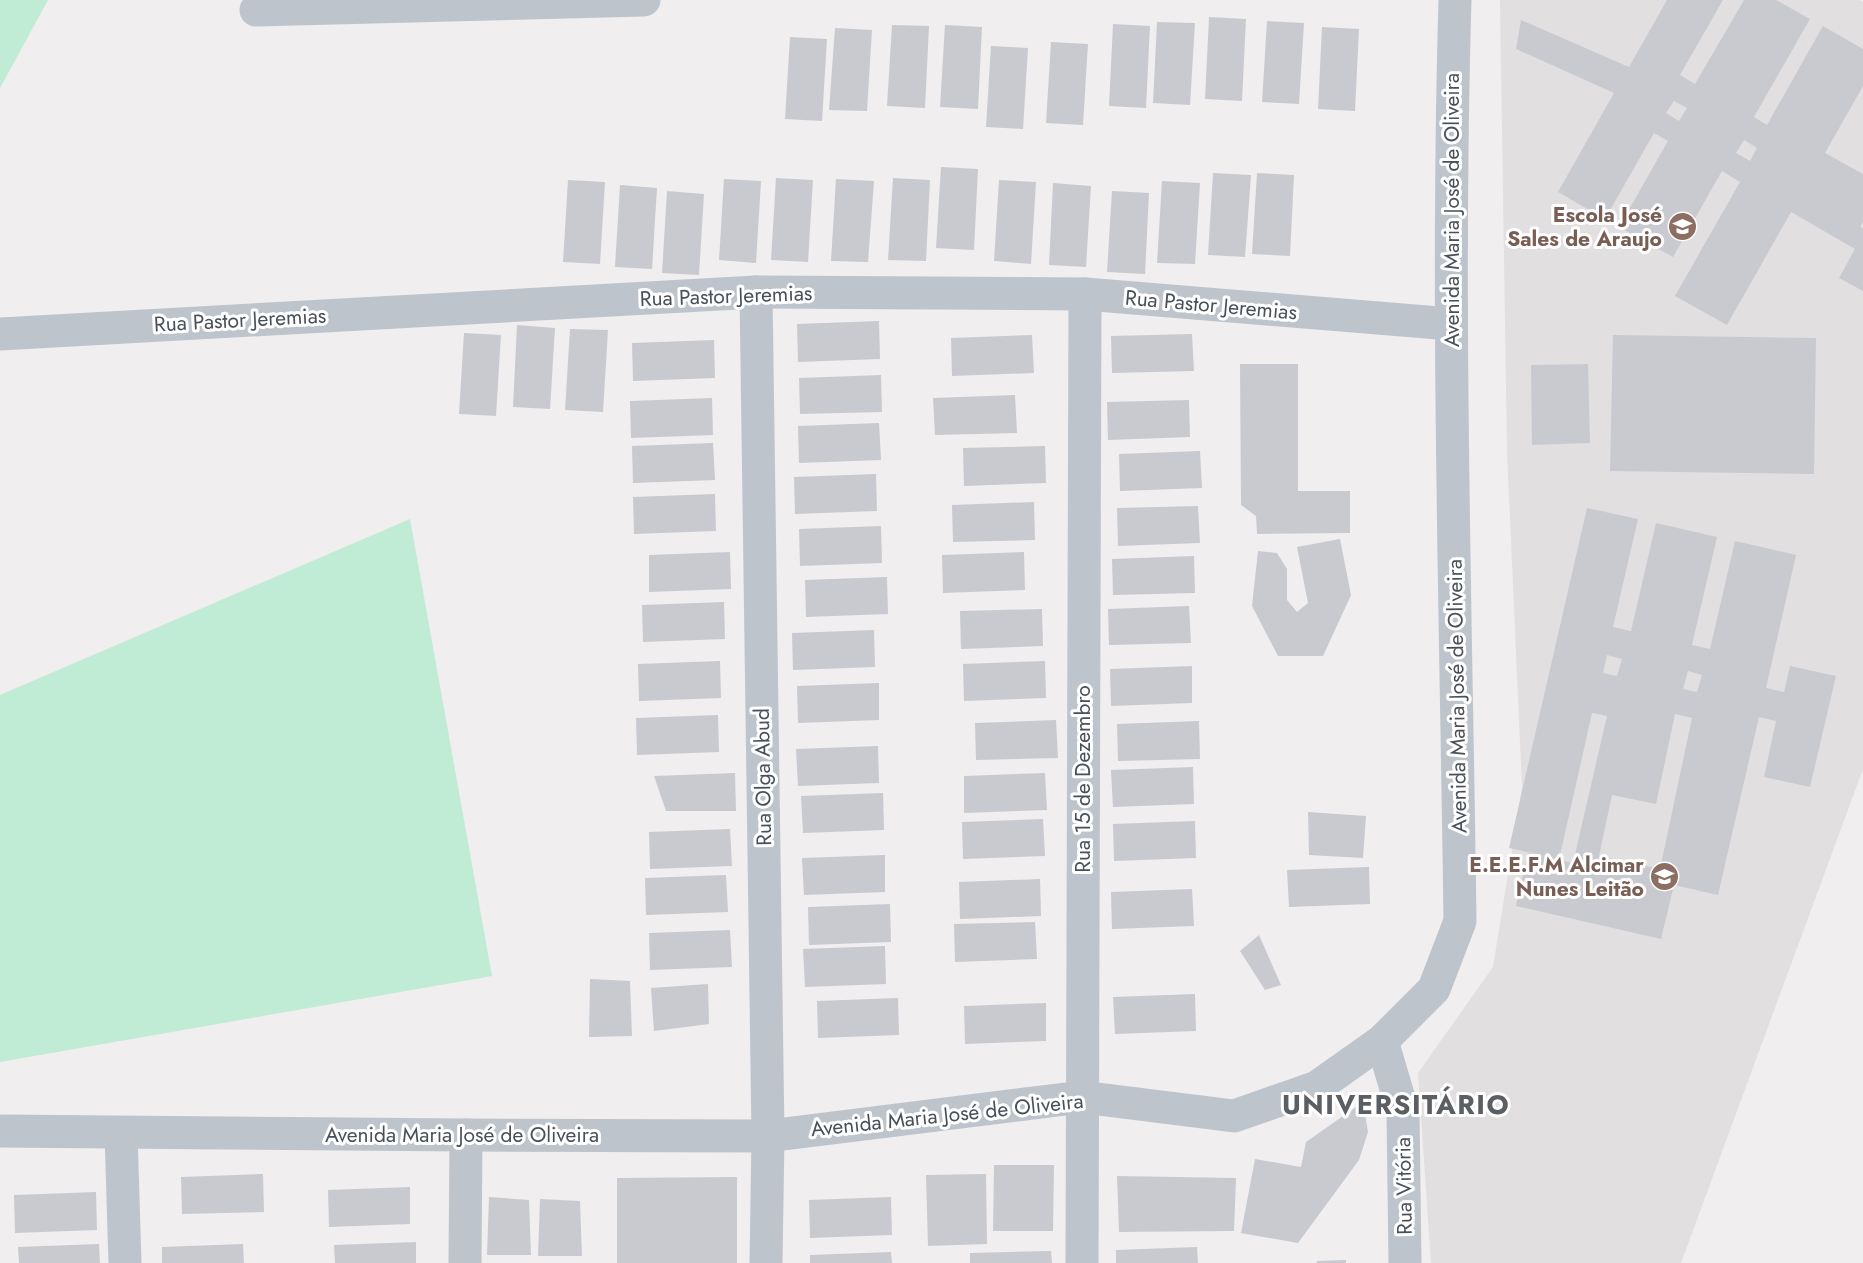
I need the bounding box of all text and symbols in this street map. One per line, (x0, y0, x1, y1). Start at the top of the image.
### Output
street label: Avenida Maria José de Oliveira (1437, 73, 1467, 347)
place label: Escola José Sales de Araujo (1507, 200, 1662, 254)
school or university icon: Escola José Sales de Araujo (1667, 211, 1699, 243)
street label: Rua Pastor Jeremias (639, 278, 813, 314)
street label: Rua Pastor Jeremias (1124, 283, 1298, 327)
street label: Rua Pastor Jeremias (153, 301, 327, 339)
street label: Avenida Maria José de Oliveira (1440, 559, 1474, 833)
street label: Rua 15 de Dezembro (1068, 685, 1098, 873)
street label: Rua Olga Abud (747, 708, 779, 846)
place label: E.E.E.F.M Alcimar Nunes Leitão (1469, 850, 1644, 904)
school or university icon: E.E.E.F.M Alcimar Nunes Leitão (1649, 861, 1681, 893)
district label: UNIVERSITÁRIO (1282, 1085, 1510, 1124)
street label: Avenida Maria José de Oliveira (809, 1086, 1085, 1144)
street label: Avenida Maria José de Oliveira (325, 1120, 599, 1150)
street label: Rua Vitória (1388, 1137, 1420, 1235)

